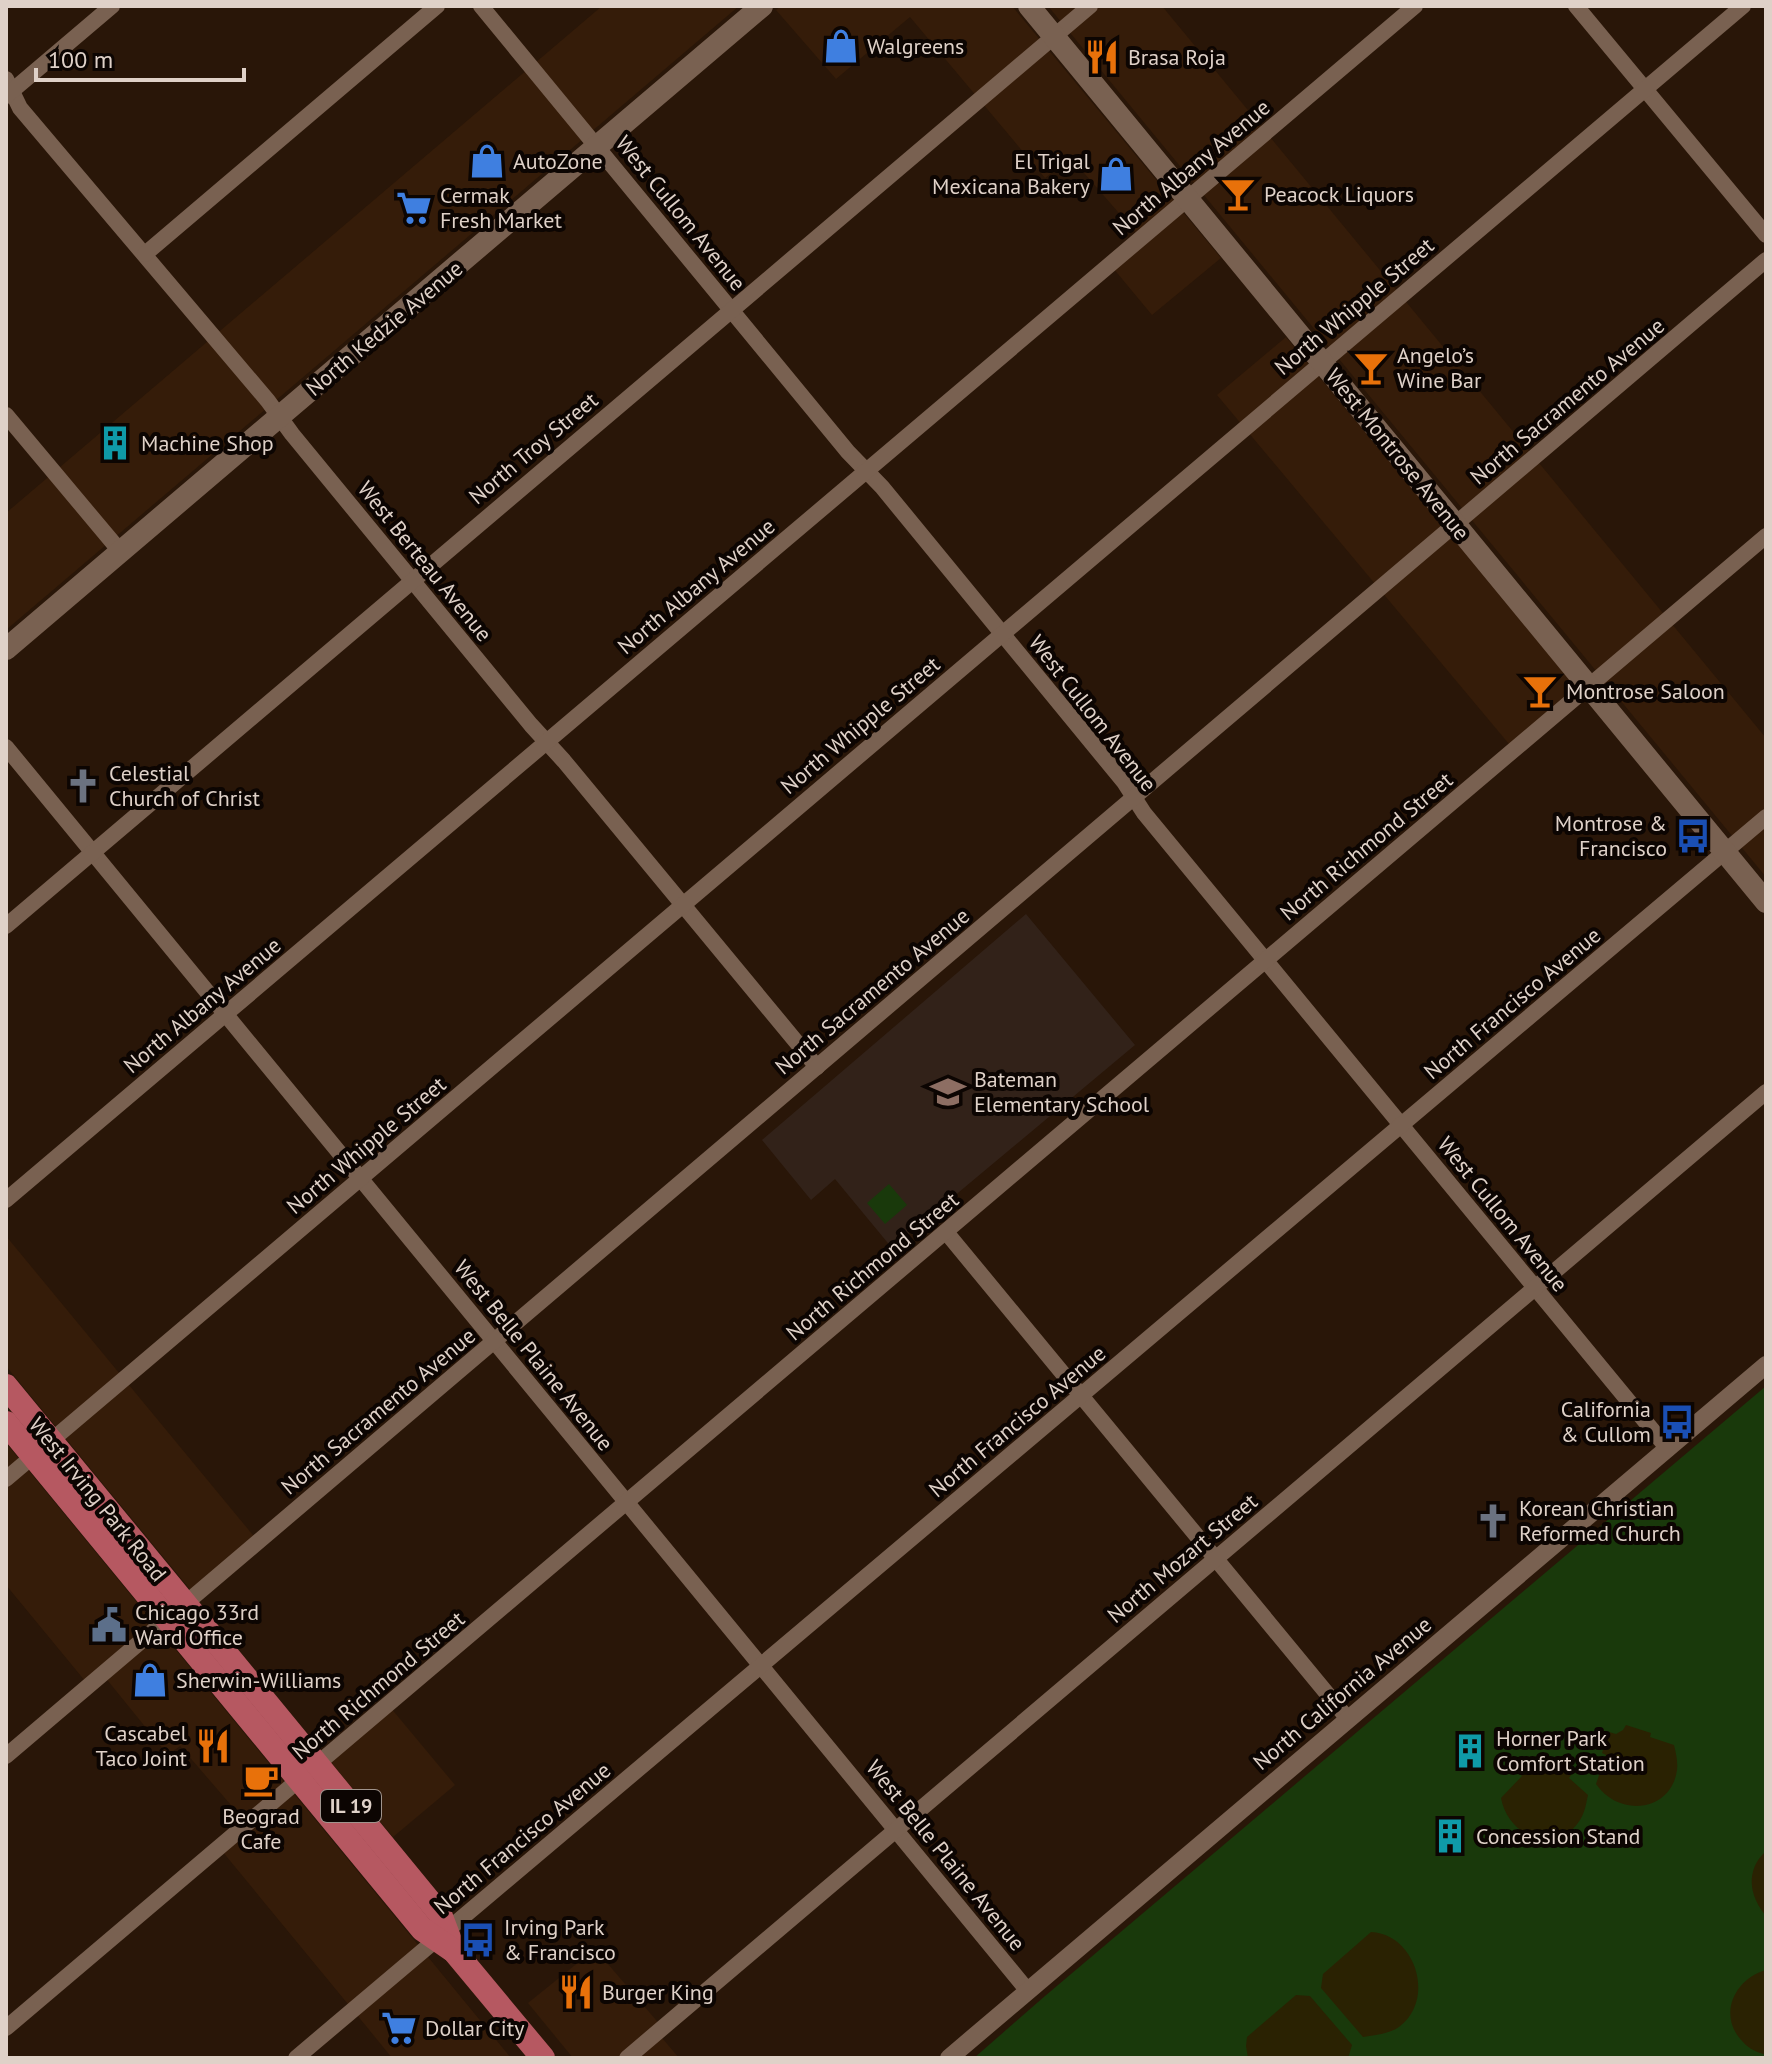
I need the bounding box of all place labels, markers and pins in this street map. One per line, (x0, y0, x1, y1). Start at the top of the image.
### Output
shop icon: Walgreens (822, 27, 860, 65)
place label: Walgreens (867, 32, 964, 60)
restaurant icon: Brasa Roja (1083, 38, 1121, 76)
place label: Brasa Roja (1128, 43, 1226, 71)
shop icon: AutoZone (468, 142, 506, 180)
place label: AutoZone (513, 147, 603, 175)
place label: El Trigal Mexicana Bakery (932, 147, 1091, 200)
shop icon: El Trigal Mexicana Bakery (1097, 155, 1135, 193)
bar icon: Peacock Liquors (1219, 175, 1257, 213)
place label: Peacock Liquors (1264, 180, 1414, 208)
place label: Cermak Fresh Market (440, 181, 562, 234)
supermarket icon: Cermak Fresh Market (395, 189, 433, 227)
place label: Angelo’s Wine Bar (1397, 341, 1482, 394)
bar icon: Angelo’s Wine Bar (1352, 349, 1390, 387)
building icon: Machine Shop (96, 424, 134, 462)
place label: Machine Shop (141, 429, 274, 457)
bar icon: Montrose Saloon (1521, 672, 1559, 710)
place label: Montrose Saloon (1566, 677, 1725, 705)
place label: Celestial Church of Christ (109, 759, 260, 812)
church icon: Celestial Church of Christ (64, 767, 102, 805)
place label: Montrose & Francisco (1555, 809, 1667, 862)
bus stop icon: Montrose & Francisco (1674, 817, 1712, 855)
place label: Bateman Elementary School (974, 1065, 1150, 1118)
school or university icon: Bateman Elementary School (929, 1073, 967, 1111)
place label: California & Cullom (1561, 1395, 1651, 1448)
bus stop icon: California & Cullom (1658, 1403, 1696, 1441)
place label: Korean Christian Reformed Church (1519, 1494, 1681, 1547)
church icon: Korean Christian Reformed Church (1474, 1502, 1512, 1540)
place label: Chicago 33rd Ward Office (135, 1598, 259, 1651)
public building icon: Chicago 33rd Ward Office (90, 1606, 128, 1644)
shop icon: Sherwin-Williams (131, 1661, 169, 1699)
place label: Sherwin-Williams (176, 1666, 341, 1694)
place label: Cascabel Taco Joint (96, 1719, 188, 1772)
place label: Horner Park Comfort Station (1496, 1724, 1645, 1777)
restaurant icon: Cascabel Taco Joint (194, 1727, 232, 1765)
building icon: Horner Park Comfort Station (1451, 1732, 1489, 1770)
cafe icon: Beograd Cafe (242, 1761, 280, 1799)
place label: Beograd Cafe (222, 1802, 300, 1855)
building icon: Concession Stand (1431, 1817, 1469, 1855)
place label: Concession Stand (1476, 1822, 1640, 1850)
place label: Irving Park & Francisco (504, 1913, 616, 1966)
bus stop icon: Irving Park & Francisco (459, 1921, 497, 1959)
restaurant icon: Burger King (557, 1973, 595, 2011)
place label: Burger King (602, 1978, 714, 2006)
supermarket icon: Dollar City (380, 2009, 418, 2047)
place label: Dollar City (425, 2014, 525, 2042)

